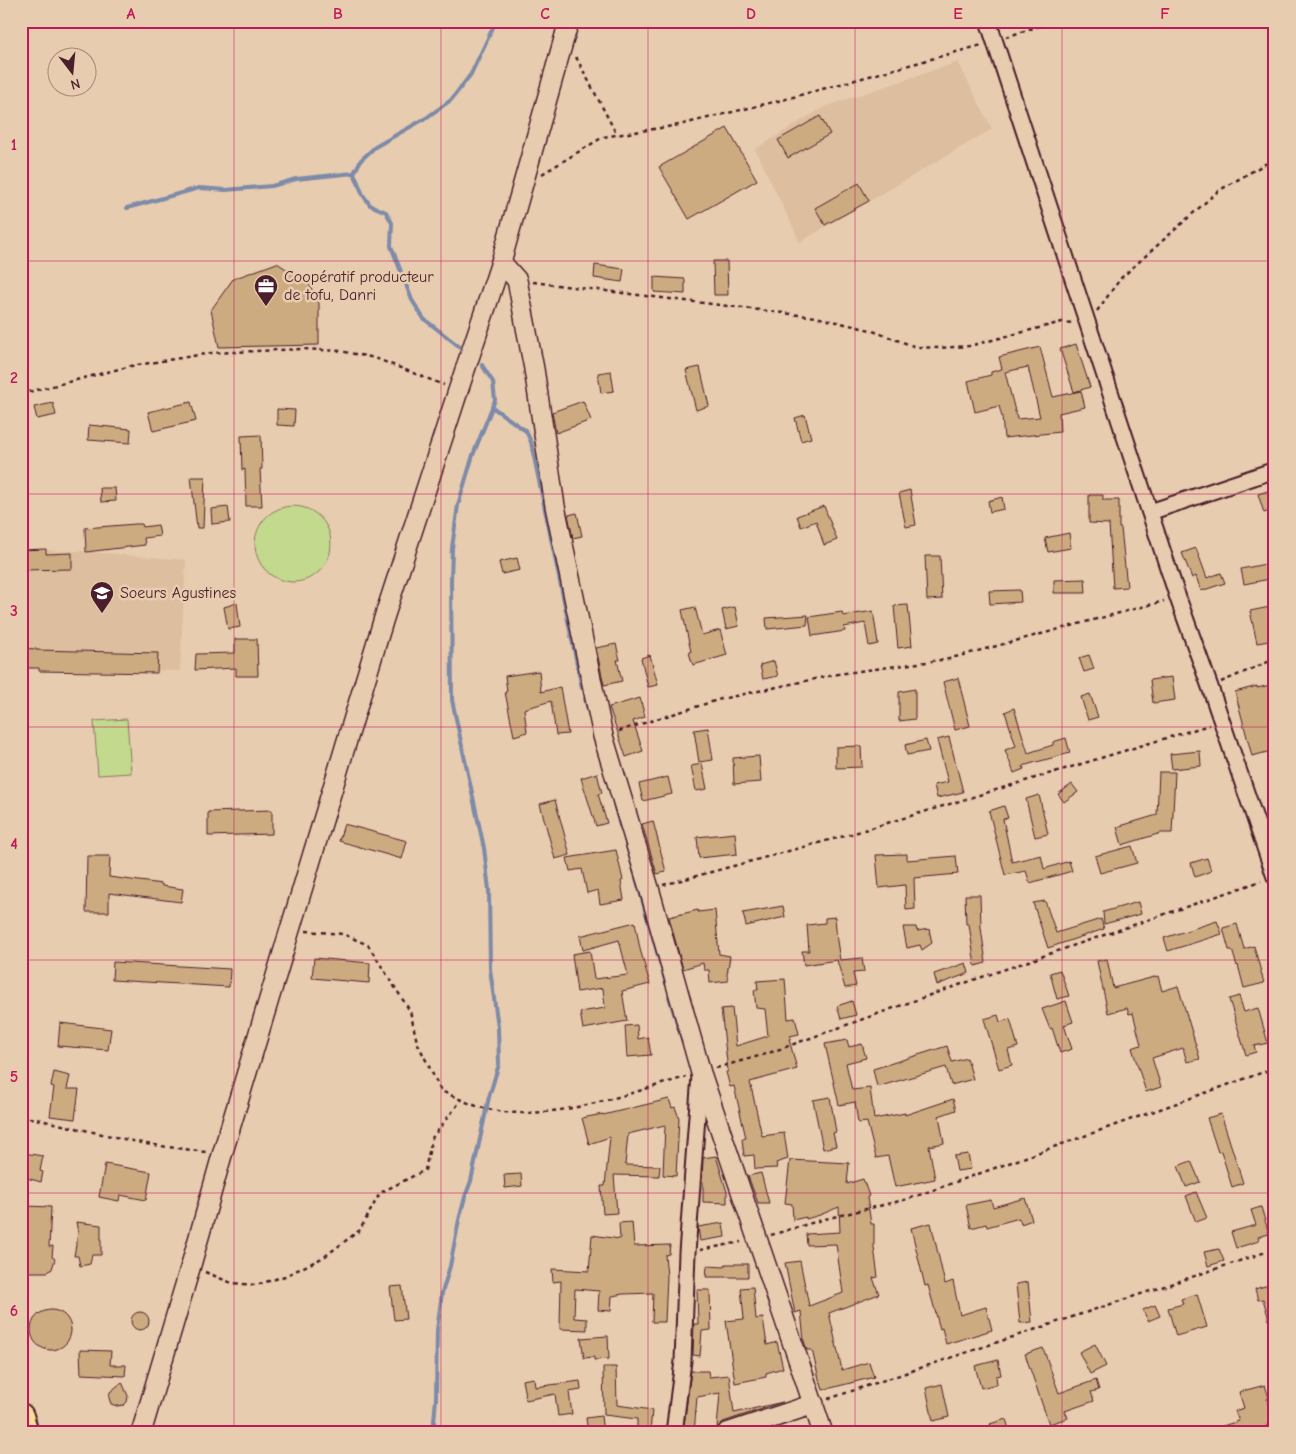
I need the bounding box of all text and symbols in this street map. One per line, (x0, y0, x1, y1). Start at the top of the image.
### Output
text: A (127, 5, 136, 23)
text: B (333, 5, 343, 23)
text: C (540, 5, 550, 23)
text: D (746, 5, 756, 23)
text: E (953, 5, 963, 23)
text: F (1160, 5, 1170, 23)
north arrow (48, 48, 98, 98)
text: N (69, 75, 82, 93)
text: 1 (11, 136, 17, 154)
place label: Coopératif producteur de tofu, Danri (284, 268, 434, 304)
office icon: Coopératif producteur de tofu, Danri (253, 273, 279, 307)
text: 2 (10, 369, 18, 387)
school or university icon: Soeurs Agustines (89, 580, 115, 614)
place label: Soeurs Agustines (120, 584, 237, 602)
text: 3 (10, 602, 18, 620)
text: 4 (10, 835, 18, 853)
text: 5 (10, 1068, 18, 1086)
text: 6 (10, 1302, 18, 1320)

